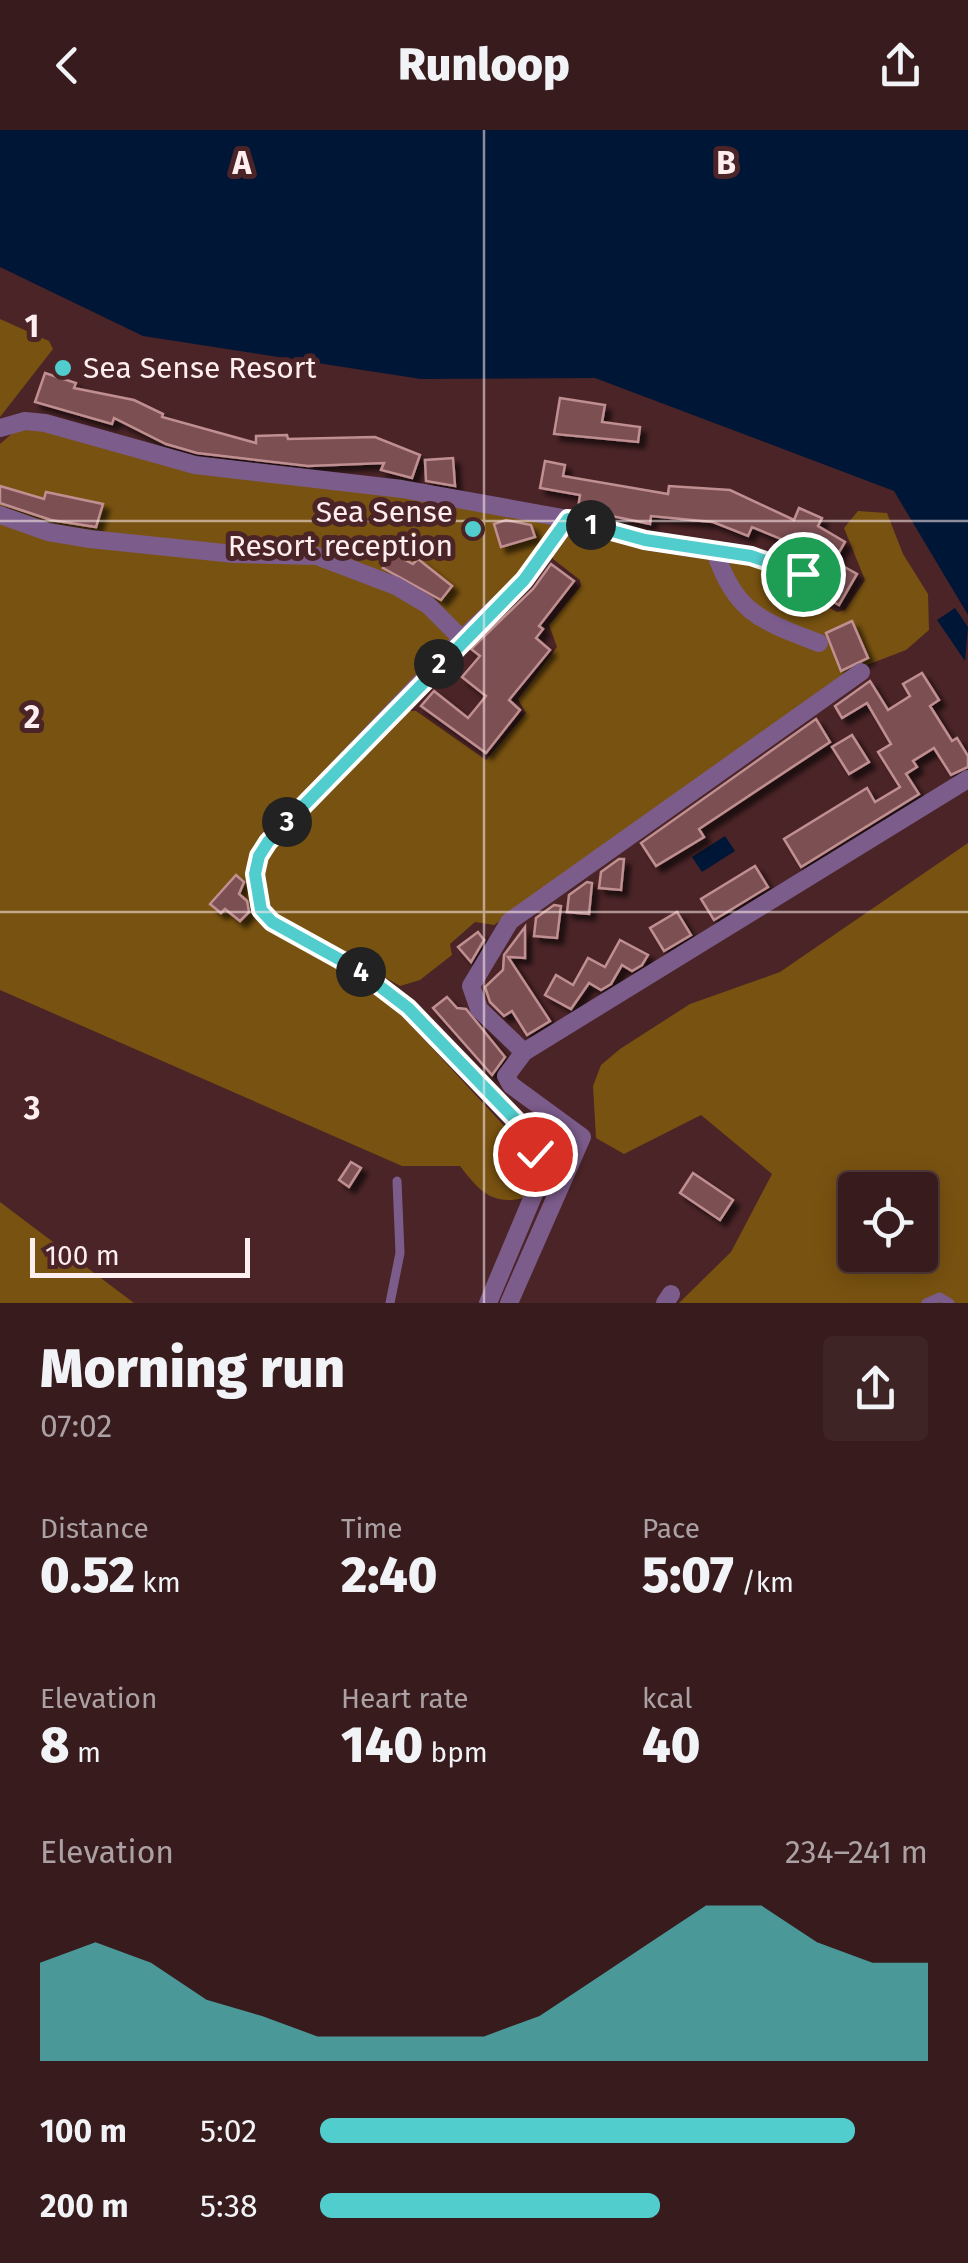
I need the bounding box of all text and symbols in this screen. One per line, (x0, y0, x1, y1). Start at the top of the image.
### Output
icon: back (40, 38, 95, 93)
text: Runloop (398, 38, 570, 92)
icon: share (873, 38, 928, 93)
text: A (232, 144, 253, 182)
text: B (716, 144, 736, 182)
text: 1 (25, 307, 39, 345)
place label: Sea Sense Resort (83, 350, 316, 386)
marker: Sea Sense Resort (52, 357, 74, 379)
place label: Sea Sense Resort reception (228, 494, 453, 564)
pin: 1 (566, 500, 616, 550)
text: 1 (585, 508, 598, 541)
marker: Sea Sense Resort reception (462, 518, 484, 540)
pin (761, 532, 846, 617)
icon: arrive (776, 547, 831, 602)
pin: 2 (414, 639, 464, 689)
text: 2 (432, 647, 446, 680)
text: 2 (24, 698, 40, 736)
pin: 3 (262, 797, 312, 847)
text: 3 (280, 805, 294, 838)
pin: 4 (336, 947, 386, 997)
text: 4 (353, 955, 369, 988)
text: 3 (23, 1089, 40, 1127)
pin (493, 1112, 578, 1197)
icon: check (508, 1127, 563, 1182)
map controls (838, 1172, 938, 1272)
button: locate (838, 1172, 938, 1272)
scale bar (30, 1233, 250, 1278)
text: 100 m (45, 1239, 120, 1272)
text: Morning run (40, 1336, 345, 1402)
button: share (823, 1336, 928, 1441)
text: 07:02 (40, 1407, 112, 1445)
text: Distance (40, 1512, 149, 1545)
text: Time (341, 1512, 403, 1545)
text: Pace (642, 1512, 700, 1545)
text: 0.52 (40, 1545, 135, 1605)
text: 2:40 (341, 1545, 437, 1605)
text: 5:07 (642, 1545, 734, 1605)
text: km (135, 1566, 181, 1599)
text: /km (734, 1566, 794, 1599)
text: Elevation (40, 1682, 157, 1715)
text: Heart rate (341, 1682, 469, 1715)
text: kcal (642, 1682, 692, 1715)
text: 8 (40, 1715, 70, 1775)
text: 140 (341, 1715, 423, 1775)
text: 40 (642, 1715, 700, 1775)
text: m (70, 1736, 101, 1769)
text: bpm (423, 1736, 488, 1769)
text: Elevation (40, 1833, 174, 1871)
text: 234–241 m (785, 1833, 928, 1871)
text: 100 m (40, 2112, 127, 2150)
text: 5:02 (200, 2112, 257, 2150)
text: 200 m (40, 2187, 129, 2225)
text: 5:38 (200, 2187, 258, 2225)

